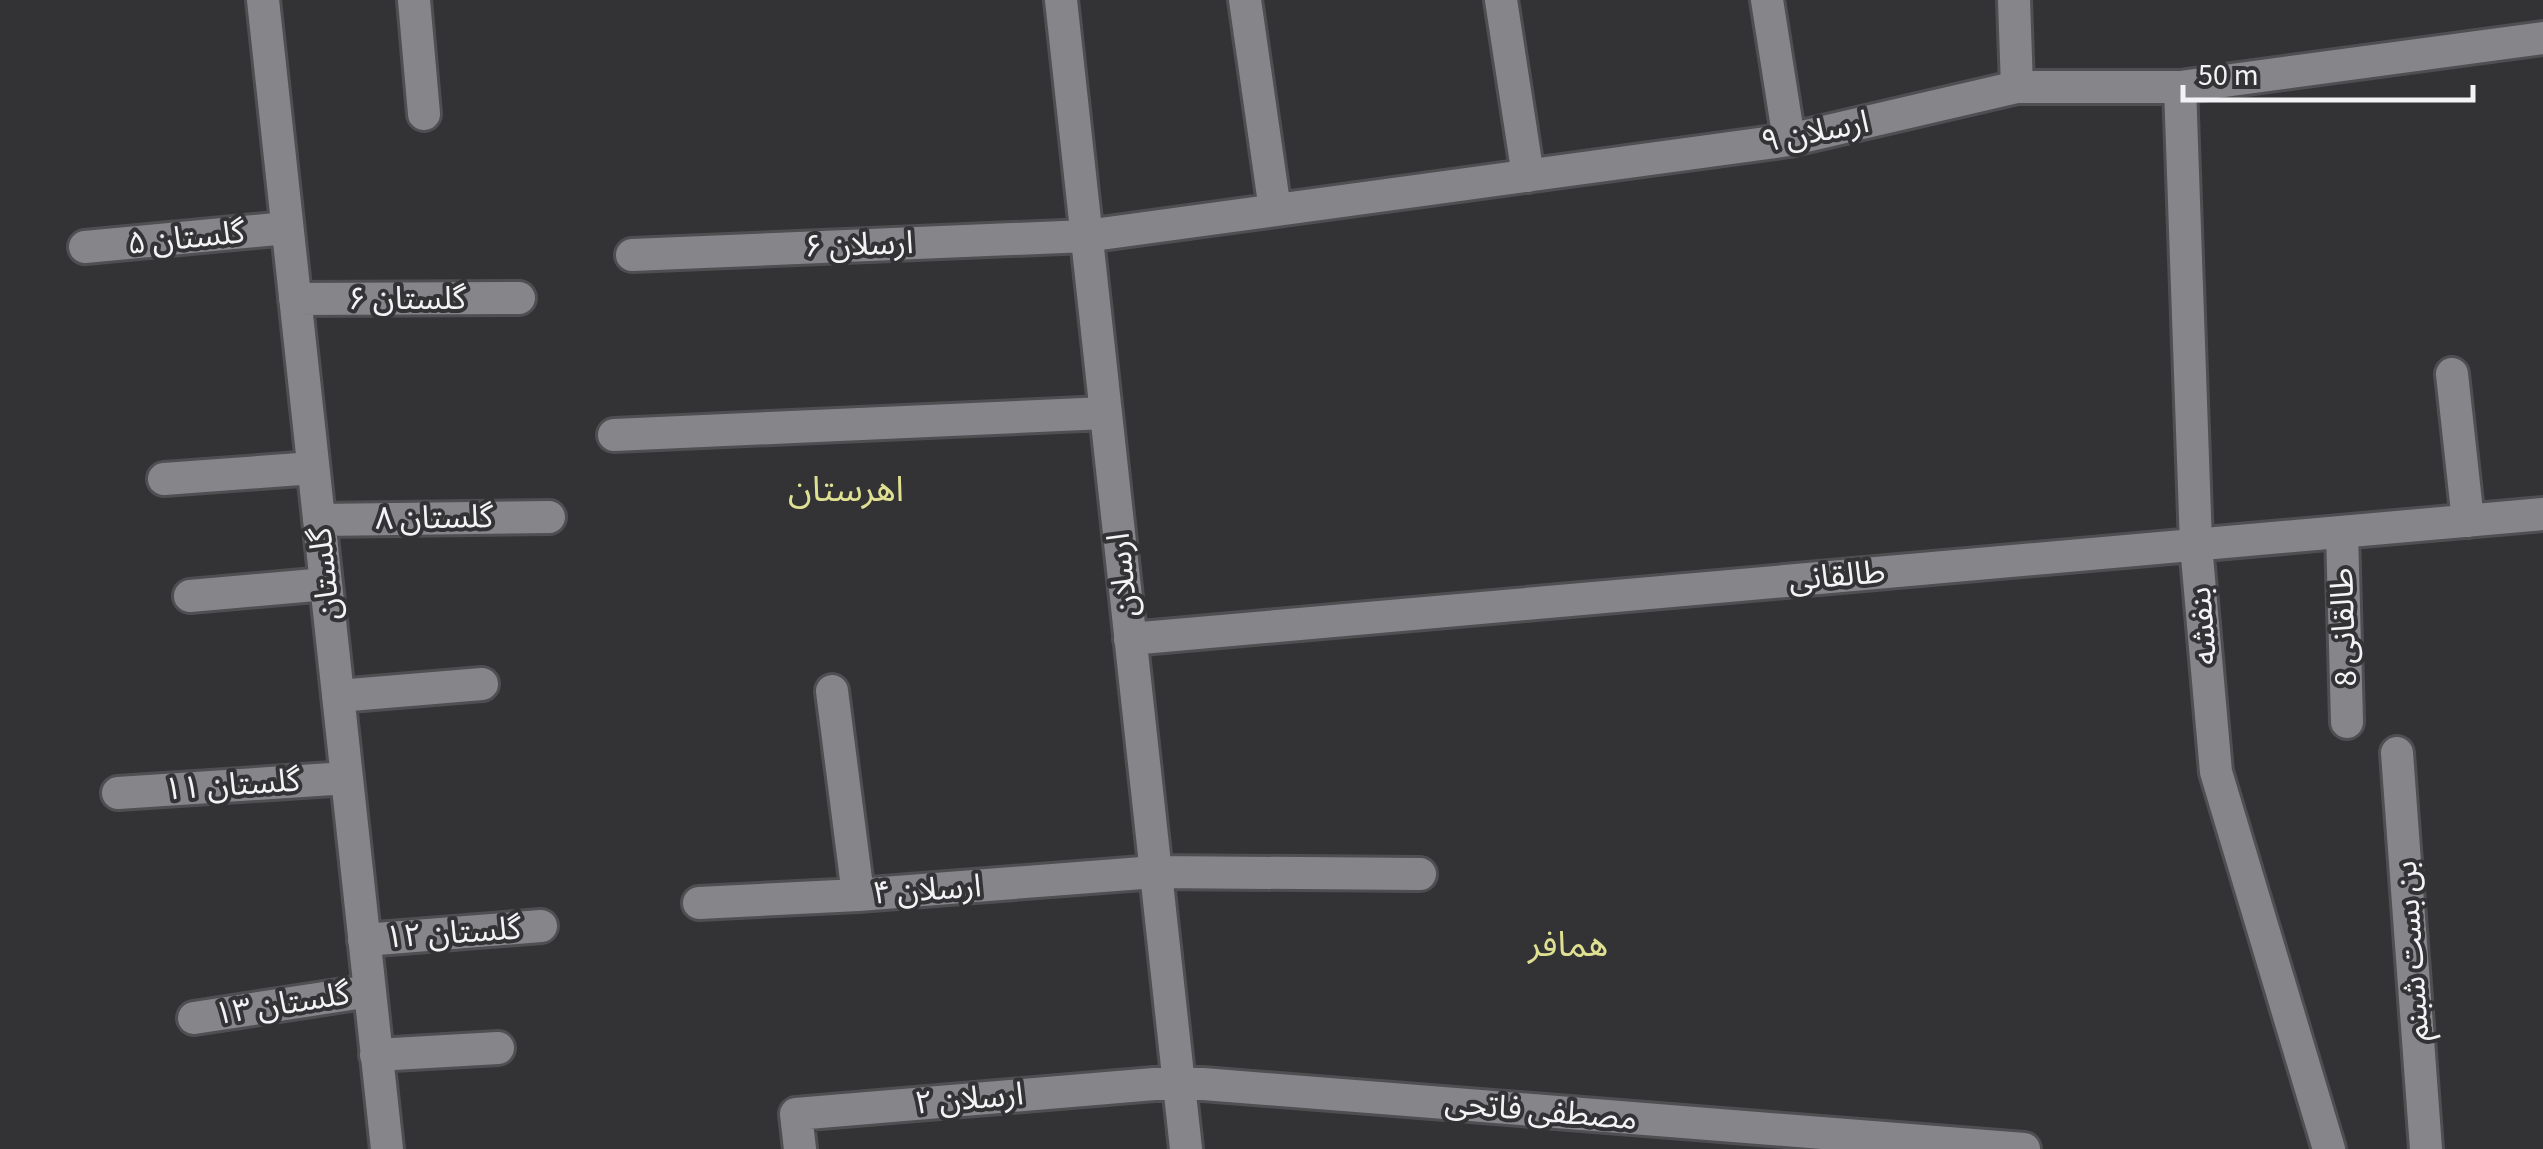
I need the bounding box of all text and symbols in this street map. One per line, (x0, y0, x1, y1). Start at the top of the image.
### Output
scale bar (2183, 40, 2473, 102)
text: 50 m (2198, 54, 2259, 97)
street label: ارسلان ۹ (1757, 99, 1873, 165)
street label: گلستان ۵ (125, 209, 248, 267)
street label: ارسلان ۶ (804, 220, 914, 270)
street label: گلستان ۶ (348, 276, 467, 322)
district label: اهرستان (788, 465, 904, 515)
street label: گلستان ۸ (375, 494, 494, 542)
street label: گلستان (297, 524, 353, 623)
street label: ارسلان (1096, 531, 1150, 619)
street label: طالقانی (1787, 549, 1887, 603)
street label: طالقانی 8 (2319, 567, 2369, 687)
street label: بنفشه (2177, 585, 2229, 667)
street label: گلستان ۱۱ (162, 757, 302, 813)
street label: بن بست شبنم (2383, 859, 2441, 1043)
street label: ارسلان ۴ (871, 863, 983, 917)
street label: گلستان ۱۲ (383, 905, 523, 961)
district label: همافر (1527, 920, 1608, 970)
street label: گلستان ۱۳ (211, 971, 354, 1037)
street label: ارسلان ۲ (913, 1071, 1025, 1127)
street label: مصطفی فاتحی (1443, 1080, 1639, 1142)

